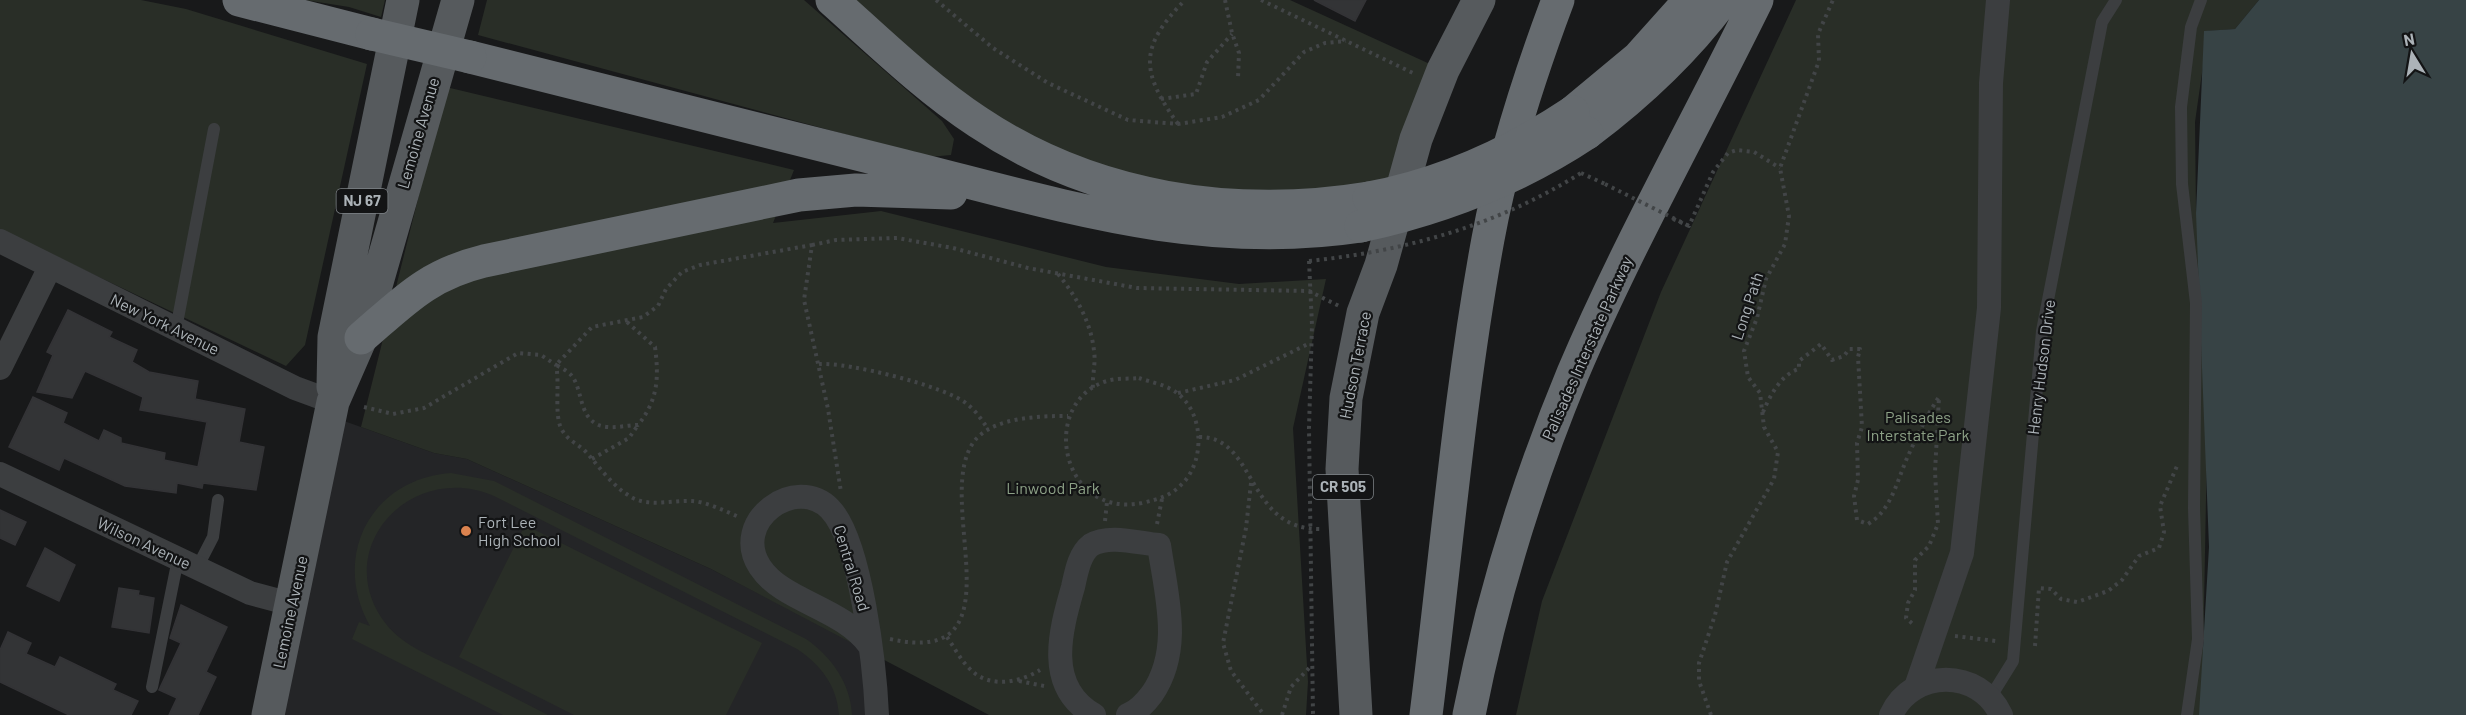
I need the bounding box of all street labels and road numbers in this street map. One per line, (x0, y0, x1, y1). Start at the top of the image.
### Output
street label: Lemoine Avenue (393, 75, 442, 191)
road number: NJ 67 (336, 189, 388, 213)
street label: Palisades Interstate Parkway (1537, 252, 1636, 443)
street label: Long Path (1727, 270, 1766, 342)
street label: New York Avenue (108, 289, 223, 358)
street label: Henry Hudson Drive (2023, 298, 2058, 436)
street label: Hudson Terrace (1335, 310, 1374, 420)
road number: CR 505 (1313, 475, 1373, 499)
street label: Wilson Avenue (94, 513, 194, 572)
street label: Central Road (830, 523, 875, 613)
street label: Lemoine Avenue (268, 554, 311, 670)

